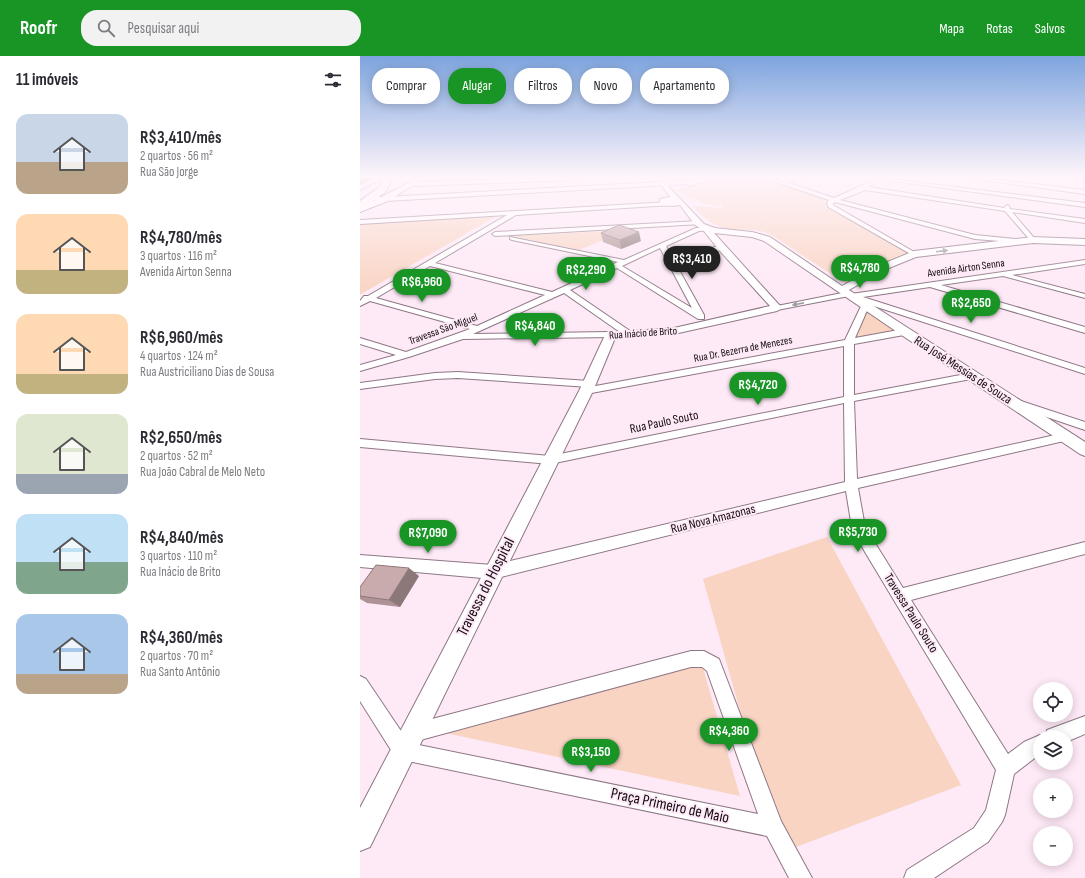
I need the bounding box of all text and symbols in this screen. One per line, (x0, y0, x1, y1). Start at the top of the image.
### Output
search box (81, 10, 361, 46)
text: Roofr (20, 17, 57, 40)
icon: search (95, 17, 117, 39)
text: Pesquisar aqui (127, 19, 199, 38)
text: Mapa (939, 20, 964, 37)
text: Rotas (986, 20, 1013, 37)
text: Salvos (1035, 20, 1065, 37)
chip: Comprar (372, 68, 440, 104)
chip: Alugar (448, 68, 506, 104)
chip: Filtros (514, 68, 572, 104)
chip: Novo (580, 68, 632, 104)
chip: Apartamento (640, 68, 729, 104)
icon: filters (322, 69, 344, 91)
text: 11 imóveis (16, 70, 78, 90)
text: R$3,410/mês (140, 128, 221, 148)
icon: home (48, 130, 96, 178)
text: 2 quartos · 56 m² (140, 148, 213, 164)
text: Rua São Jorge (140, 164, 198, 180)
text: R$4,780/mês (140, 228, 222, 248)
icon: home (48, 230, 96, 278)
pin: R$3,410 (655, 246, 729, 280)
text: 3 quartos · 116 m² (140, 248, 217, 264)
one-way arrow (936, 248, 948, 254)
text: R$3,410 (672, 251, 712, 267)
pin: R$4,780 (823, 255, 897, 289)
street label: Avenida Airton Senna (926, 256, 1005, 280)
pin: R$2,290 (549, 257, 623, 291)
text: R$4,780 (840, 260, 880, 276)
text: R$2,290 (566, 262, 606, 278)
text: Avenida Airton Senna (140, 264, 232, 280)
pin: R$6,960 (385, 269, 459, 303)
text: R$6,960 (402, 274, 442, 290)
pin: R$2,650 (934, 290, 1008, 324)
text: R$2,650 (951, 295, 991, 311)
one-way arrow (792, 301, 804, 307)
street label: Travessa São Miguel (407, 311, 479, 347)
pin: R$4,840 (498, 313, 572, 347)
text: R$4,840 (515, 318, 555, 334)
street label: Rua Inácio de Brito (608, 324, 678, 342)
text: R$6,960/mês (140, 328, 223, 348)
icon: home (48, 330, 96, 378)
street label: Rua José Messias de Souza (911, 332, 1015, 408)
street label: Rua Dr. Bezerra de Menezes (693, 333, 793, 365)
text: 4 quartos · 124 m² (140, 348, 218, 364)
text: Rua Austriciliano Dias de Sousa (140, 364, 274, 380)
pin: R$4,720 (721, 372, 795, 406)
text: R$4,720 (738, 377, 778, 393)
street label: Rua Paulo Souto (628, 407, 700, 437)
text: R$2,650/mês (140, 428, 222, 448)
icon: home (48, 430, 96, 478)
text: 2 quartos · 52 m² (140, 448, 213, 464)
text: Rua João Cabral de Melo Neto (140, 464, 265, 480)
street label: Rua Nova Amazonas (669, 501, 757, 537)
pin: R$5,730 (821, 519, 895, 553)
pin: R$7,090 (391, 520, 465, 554)
text: R$5,730 (839, 524, 878, 540)
text: R$7,090 (409, 525, 447, 541)
text: R$4,840/mês (140, 528, 223, 548)
icon: home (48, 530, 96, 578)
street label: Travessa do Hospital (453, 535, 519, 639)
text: 3 quartos · 110 m² (140, 548, 217, 564)
text: Rua Inácio de Brito (140, 564, 221, 580)
street label: Travessa Paulo Souto (880, 570, 942, 656)
text: R$4,360/mês (140, 628, 223, 648)
icon: home (48, 630, 96, 678)
text: 2 quartos · 70 m² (140, 648, 213, 664)
text: Rua Santo Antônio (140, 664, 220, 680)
map controls (1033, 682, 1073, 866)
button: locate (1033, 682, 1073, 722)
pin: R$4,360 (692, 718, 766, 752)
text: R$4,360 (709, 723, 749, 739)
button: layers (1033, 730, 1073, 770)
pin: R$3,150 (554, 739, 628, 773)
text: R$3,150 (572, 744, 610, 760)
button: + (1033, 778, 1073, 818)
street label: Praça Primeiro de Maio (609, 784, 731, 828)
button: − (1033, 826, 1073, 866)

